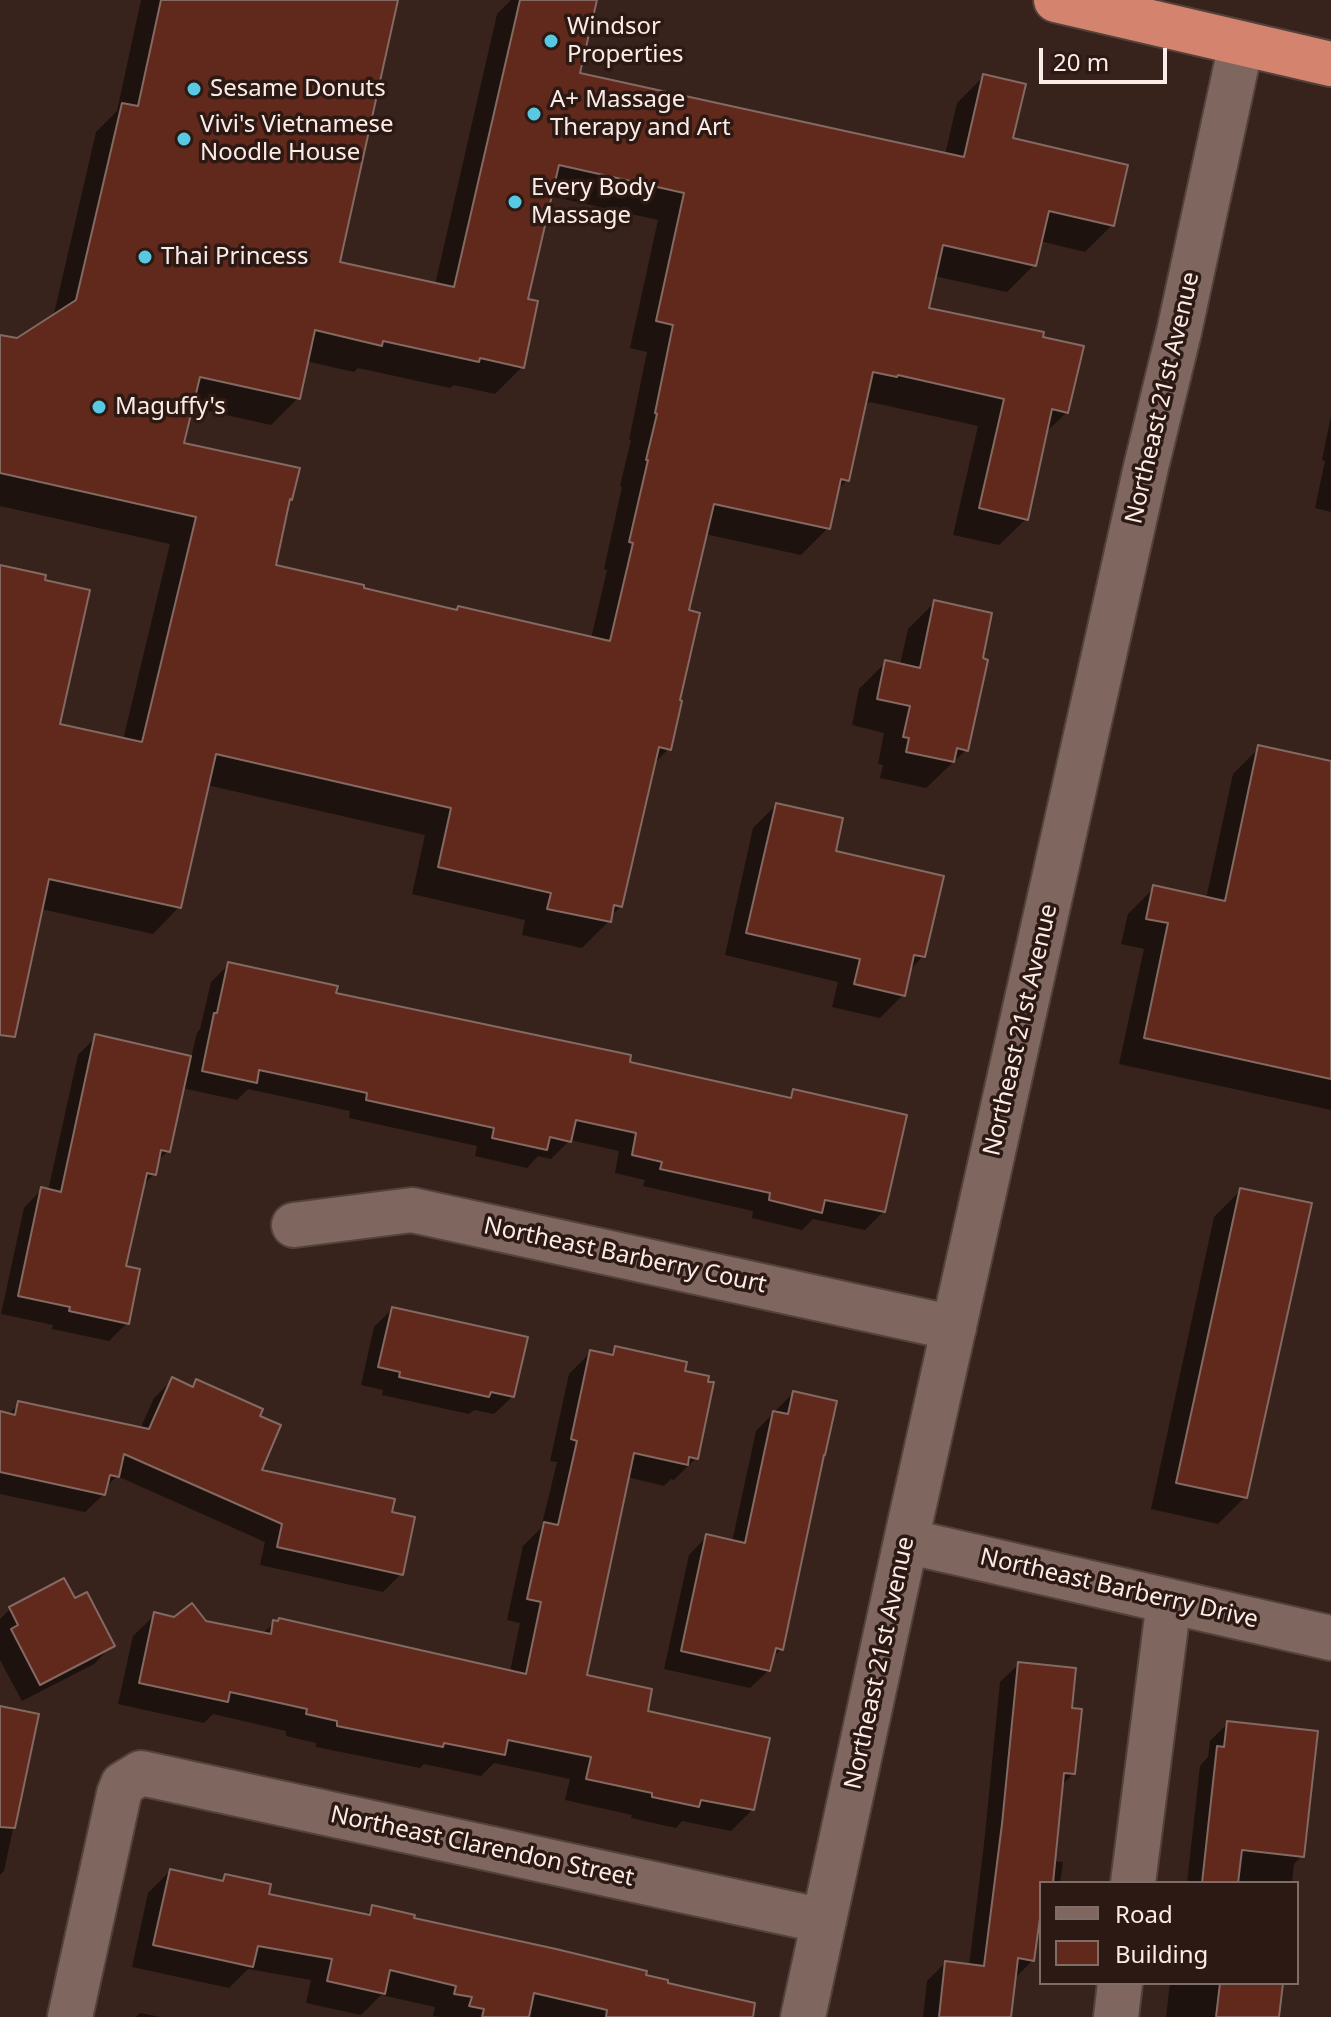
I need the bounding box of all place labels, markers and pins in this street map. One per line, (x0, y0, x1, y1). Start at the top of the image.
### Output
place label: Windsor Properties (567, 13, 684, 69)
marker: Windsor Properties (542, 32, 560, 50)
place label: Sesame Donuts (210, 75, 386, 103)
marker: Sesame Donuts (185, 80, 203, 98)
place label: A+ Massage Therapy and Art (550, 86, 731, 142)
marker: A+ Massage Therapy and Art (525, 105, 543, 123)
place label: Vivi's Vietnamese Noodle House (200, 111, 393, 167)
marker: Vivi's Vietnamese Noodle House (175, 130, 193, 148)
place label: Every Body Massage (531, 174, 656, 230)
marker: Every Body Massage (506, 193, 524, 211)
place label: Thai Princess (161, 243, 309, 271)
marker: Thai Princess (136, 248, 154, 266)
place label: Maguffy's (115, 393, 226, 421)
marker: Maguffy's (90, 398, 108, 416)

